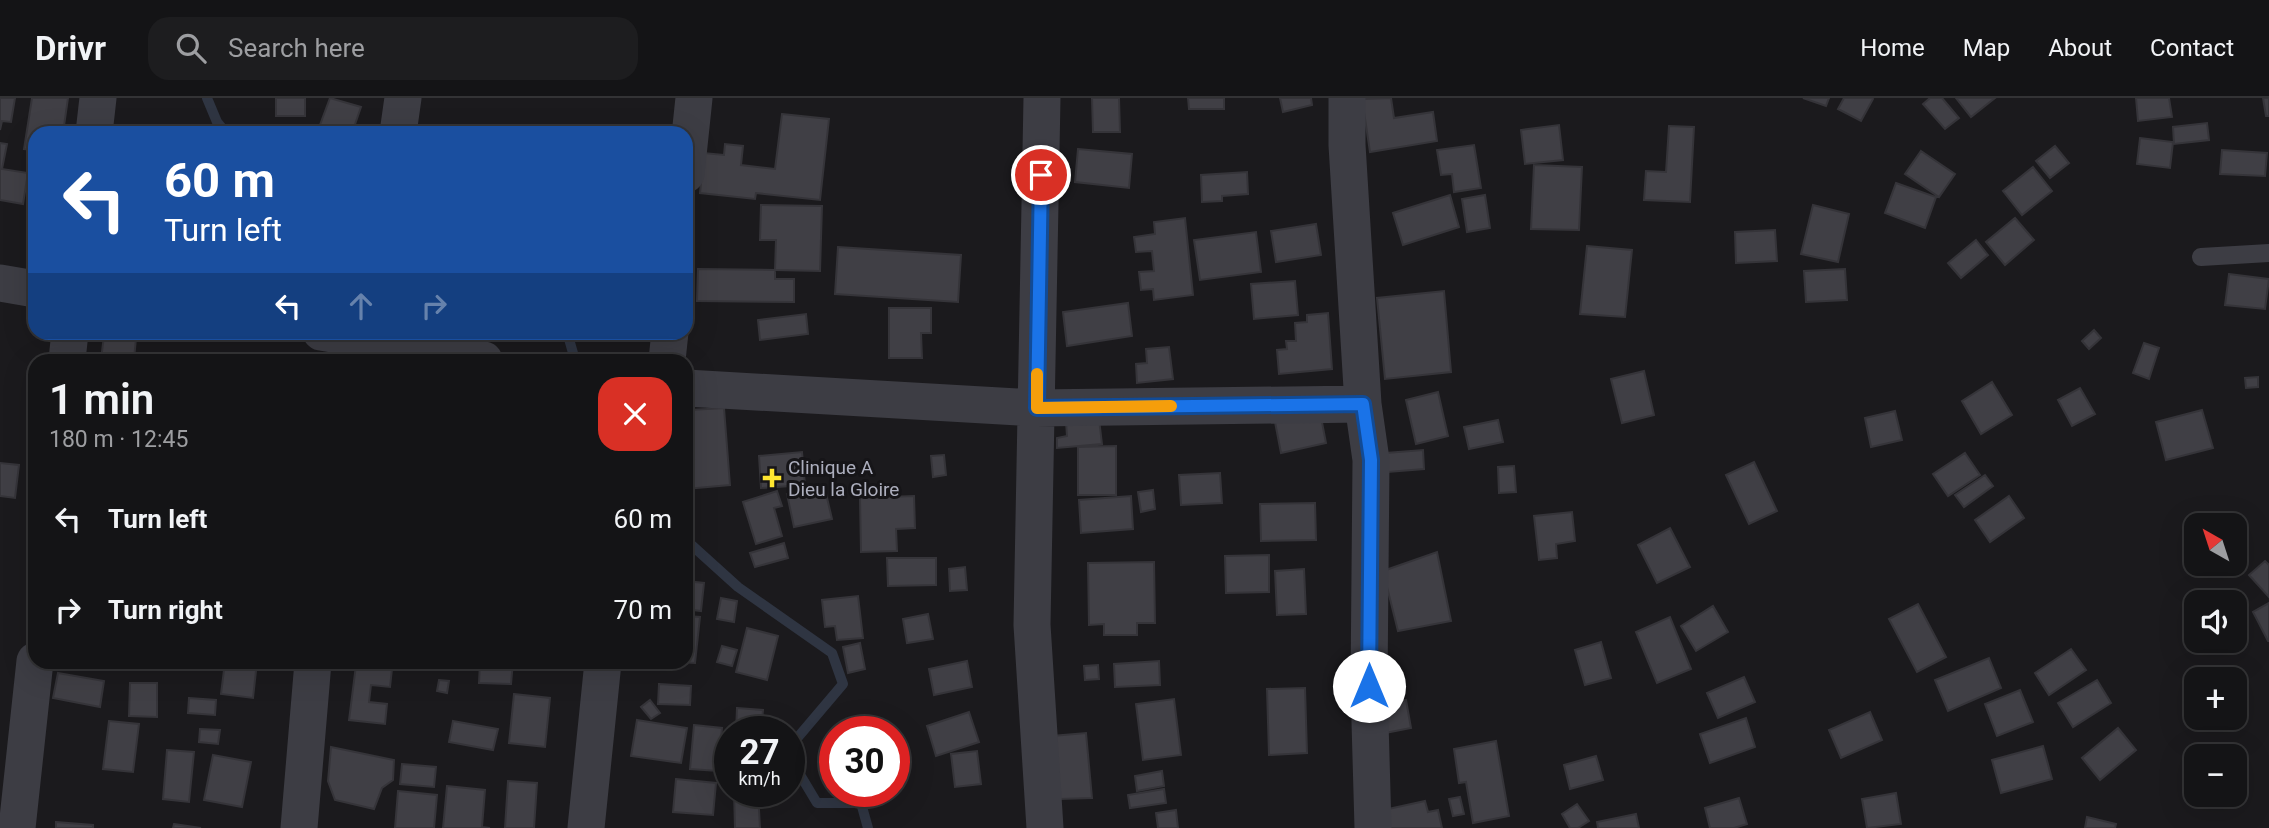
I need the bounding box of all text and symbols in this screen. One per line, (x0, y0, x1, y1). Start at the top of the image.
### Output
search box (148, 17, 638, 80)
text: Drivr (35, 29, 106, 68)
icon: search (172, 29, 210, 67)
text: Search here (228, 33, 365, 63)
text: Home (1860, 34, 1925, 62)
text: Map (1963, 34, 2010, 62)
text: About (2048, 34, 2112, 62)
text: Contact (2150, 34, 2234, 62)
pin (1011, 145, 1071, 205)
text: 60 m (164, 152, 275, 209)
icon: left (49, 154, 140, 245)
icon: arrive (1022, 156, 1060, 194)
text: Turn left (164, 211, 282, 249)
icon: left (269, 287, 307, 325)
icon: ahead (342, 287, 380, 325)
icon: right (415, 287, 453, 325)
text: 1 min (49, 375, 154, 424)
button: close (598, 377, 672, 451)
text: 180 m · 12:45 (49, 426, 188, 453)
place label: Clinique A Dieu la Gloire (788, 456, 899, 501)
marker: Clinique A Dieu la Gloire (762, 468, 782, 488)
icon: left (49, 500, 87, 538)
text: Turn left (108, 504, 207, 534)
text: 60 m (614, 504, 672, 534)
north arrow (2184, 513, 2247, 576)
map controls (2184, 513, 2247, 807)
button: sound (2184, 590, 2247, 653)
icon: right (49, 591, 87, 629)
text: Turn right (108, 595, 223, 625)
text: 70 m (614, 595, 672, 625)
position arrow (1332, 649, 1406, 723)
button: + (2184, 667, 2247, 730)
speed limit sign: 30 (819, 716, 910, 807)
text: 27 (739, 732, 780, 773)
button: − (2184, 744, 2247, 807)
text: km/h (738, 768, 781, 789)

